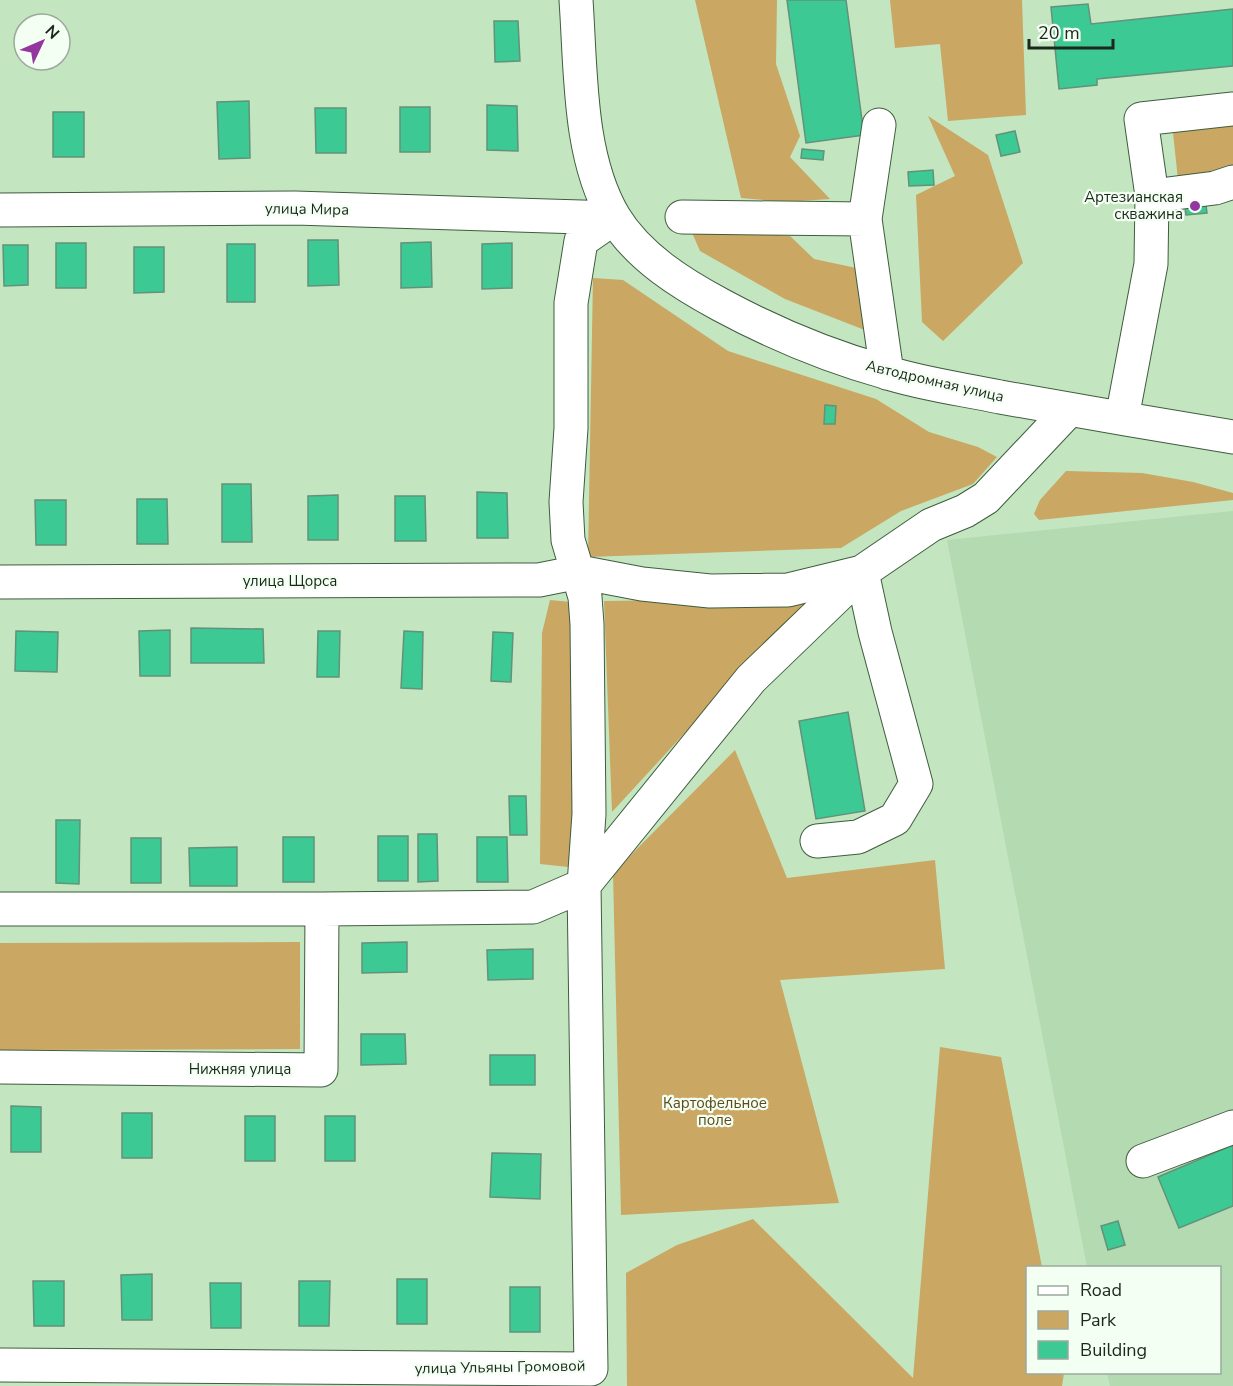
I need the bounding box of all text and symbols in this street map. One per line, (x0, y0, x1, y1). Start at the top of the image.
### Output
north arrow (12, 12, 72, 72)
scale bar (1029, 12, 1113, 50)
text: N (40, 20, 64, 44)
text: 20 m (1038, 21, 1080, 45)
place label: Артезианская скважина (1084, 187, 1183, 224)
street label: улица Мира (265, 198, 349, 220)
marker: Артезианская скважина (1188, 199, 1202, 213)
street label: Автодромная улица (864, 355, 1006, 407)
street label: улица Щорса (243, 571, 337, 591)
street label: Нижняя улица (189, 1059, 291, 1079)
park label: Картофельное поле (663, 1093, 767, 1130)
legend (1026, 1266, 1221, 1374)
text: Road (1080, 1278, 1122, 1302)
text: Park (1080, 1308, 1117, 1332)
text: Building (1080, 1338, 1147, 1362)
street label: улица Ульяны Громовой (414, 1356, 586, 1378)

